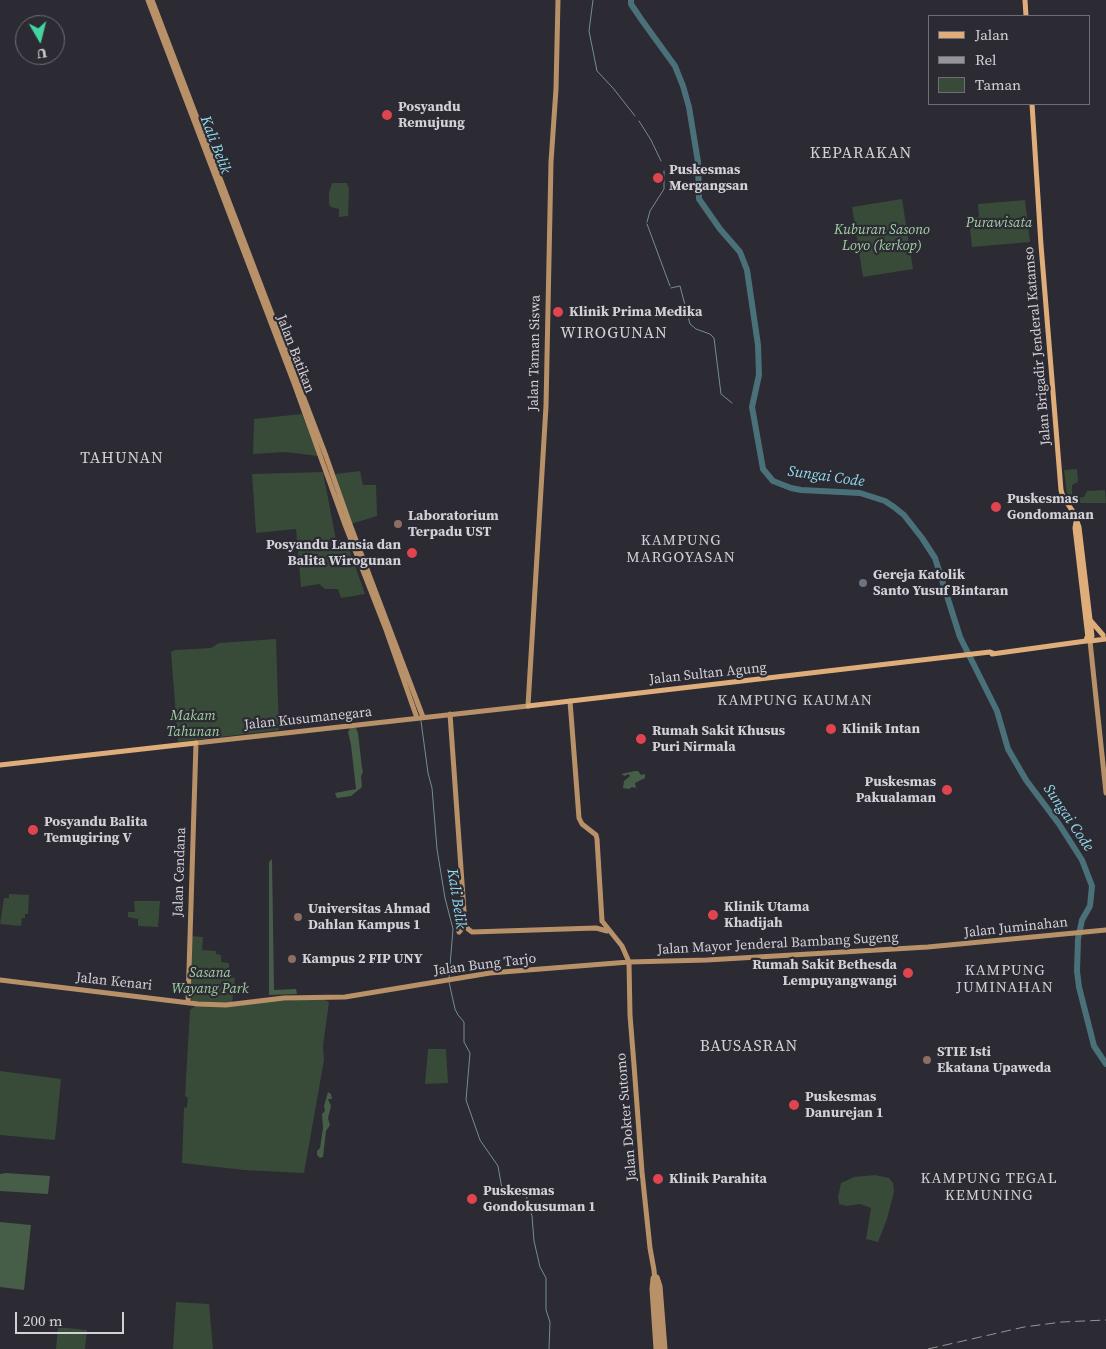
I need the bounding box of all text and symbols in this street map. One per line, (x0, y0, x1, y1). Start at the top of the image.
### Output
north arrow (15, 15, 65, 65)
legend (928, 15, 1091, 105)
text: Jalan (975, 24, 1009, 45)
text: U (35, 43, 48, 64)
text: Rel (975, 49, 997, 70)
text: Taman (975, 74, 1021, 95)
place label: Posyandu Remujung (398, 99, 465, 132)
marker: Posyandu Remujung (380, 108, 394, 122)
water label: Kali Belik (196, 113, 234, 177)
district label: KEPARAKAN (809, 144, 913, 164)
place label: Puskesmas Mergangsan (669, 162, 748, 194)
marker: Puskesmas Mergangsan (651, 171, 665, 185)
park label: Purawisata (966, 215, 1032, 231)
park label: Kuburan Sasono Loyo (kerkop) (834, 222, 930, 254)
street label: Jalan Brigadir Jenderal Katamso (1021, 246, 1055, 446)
street label: Jalan Taman Siswa (526, 295, 544, 411)
place label: Klinik Prima Medika (569, 304, 703, 320)
marker: Klinik Prima Medika (551, 305, 565, 319)
street label: Jalan Batikan (272, 312, 318, 396)
district label: WIROGUNAN (559, 324, 669, 344)
district label: TAHUNAN (79, 449, 165, 469)
water label: Sungai Code (787, 463, 865, 491)
place label: Puskesmas Gondomanan (1007, 491, 1094, 524)
marker: Puskesmas Gondomanan (989, 500, 1003, 514)
place label: Laboratorium Terpadu UST (408, 508, 499, 540)
marker: Laboratorium Terpadu UST (392, 518, 404, 530)
district label: KAMPUNG MARGOYASAN (625, 532, 737, 567)
place label: Posyandu Lansia dan Balita Wirogunan (266, 537, 401, 570)
marker: Posyandu Lansia dan Balita Wirogunan (405, 546, 419, 560)
place label: Gereja Katolik Santo Yusuf Bintaran (873, 567, 1008, 600)
marker: Gereja Katolik Santo Yusuf Bintaran (857, 577, 869, 589)
street label: Jalan Sultan Agung (648, 659, 768, 689)
district label: KAMPUNG KAUMAN (716, 692, 874, 710)
street label: Jalan Kusumanegara (243, 704, 373, 734)
park label: Makam Tahunan (166, 708, 220, 740)
place label: Klinik Intan (842, 721, 920, 737)
marker: Klinik Intan (824, 722, 838, 736)
place label: Rumah Sakit Khusus Puri Nirmala (652, 723, 785, 756)
marker: Rumah Sakit Khusus Puri Nirmala (634, 732, 648, 746)
place label: Puskesmas Pakualaman (856, 774, 936, 806)
water label: Sungai Code (1039, 781, 1097, 855)
marker: Puskesmas Pakualaman (940, 783, 954, 797)
place label: Posyandu Balita Temugiring V (44, 814, 147, 846)
marker: Posyandu Balita Temugiring V (26, 823, 40, 837)
street label: Jalan Cendana (170, 827, 190, 917)
water label: Kali Belik (442, 868, 470, 930)
place label: Klinik Utama Khadijah (724, 899, 809, 932)
place label: Universitas Ahmad Dahlan Kampus 1 (308, 901, 430, 934)
marker: Klinik Utama Khadijah (706, 908, 720, 922)
marker: Universitas Ahmad Dahlan Kampus 1 (292, 911, 304, 923)
street label: Jalan Juminahan (963, 914, 1069, 942)
street label: Jalan Mayor Jenderal Bambang Sugeng (657, 929, 899, 959)
street label: Jalan Bung Tarjo (433, 950, 537, 980)
place label: Kampus 2 FIP UNY (302, 951, 423, 967)
marker: Kampus 2 FIP UNY (286, 953, 298, 965)
place label: Rumah Sakit Bethesda Lempuyangwangi (752, 957, 897, 990)
district label: KAMPUNG JUMINAHAN (955, 962, 1055, 997)
park label: Sasana Wayang Park (171, 965, 249, 998)
marker: Rumah Sakit Bethesda Lempuyangwangi (901, 966, 915, 980)
street label: Jalan Kenari (75, 970, 153, 994)
district label: BAUSASRAN (699, 1037, 799, 1057)
place label: STIE Isti Ekatana Upaweda (937, 1044, 1051, 1076)
street label: Jalan Dokter Sutomo (613, 1052, 641, 1182)
marker: STIE Isti Ekatana Upaweda (921, 1054, 933, 1066)
place label: Puskesmas Danurejan 1 (805, 1089, 884, 1122)
marker: Puskesmas Danurejan 1 (787, 1098, 801, 1112)
district label: KAMPUNG TEGAL KEMUNING (919, 1170, 1059, 1205)
place label: Klinik Parahita (669, 1171, 767, 1187)
marker: Klinik Parahita (651, 1172, 665, 1186)
place label: Puskesmas Gondokusuman 1 (483, 1183, 596, 1216)
marker: Puskesmas Gondokusuman 1 (465, 1192, 479, 1206)
scale bar (18, 1302, 126, 1334)
text: 200 m (23, 1310, 63, 1331)

